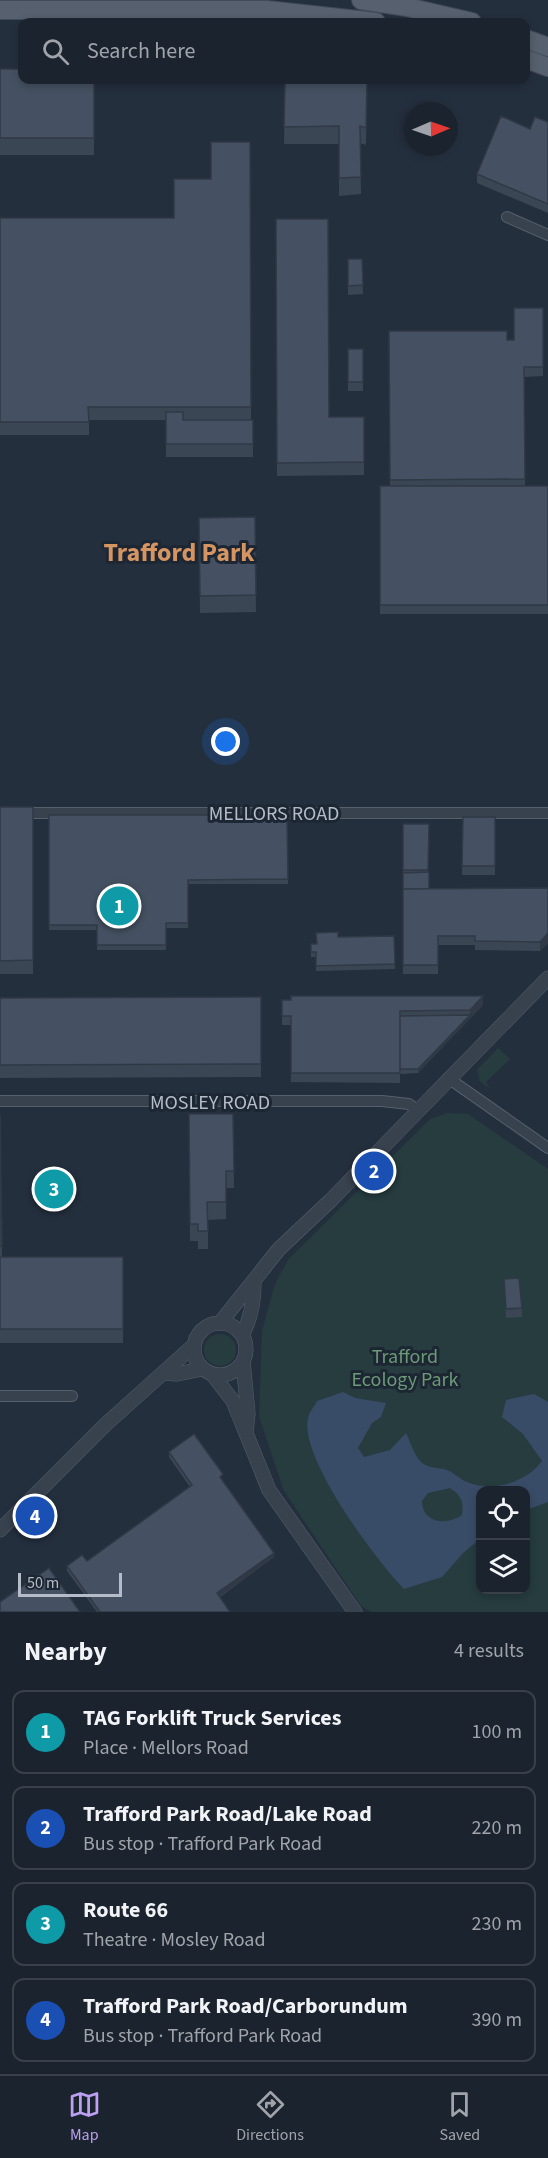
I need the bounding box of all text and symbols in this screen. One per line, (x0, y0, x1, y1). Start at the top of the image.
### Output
search box (18, 18, 530, 84)
icon: search (39, 35, 72, 68)
text: Search here (87, 35, 195, 67)
north arrow (404, 102, 458, 156)
district label: Trafford Park (103, 534, 255, 571)
your location (211, 727, 240, 756)
street label: MELLORS ROAD (209, 800, 339, 828)
pin: 1 (100, 884, 138, 928)
street label: MOSLEY ROAD (150, 1089, 270, 1117)
pin: 2 (354, 1148, 394, 1194)
pin: 3 (34, 1166, 74, 1212)
park label: Trafford Ecology Park (352, 1343, 459, 1394)
map controls (476, 1486, 530, 1594)
button: locate (476, 1486, 530, 1540)
pin: 4 (15, 1494, 54, 1538)
button: layers (476, 1540, 530, 1594)
scale bar (18, 1570, 122, 1598)
text: 50 m (27, 1572, 59, 1594)
text: Nearby (24, 1633, 107, 1670)
text: 4 results (454, 1637, 524, 1665)
text: TAG Forklift Truck Services (83, 1702, 342, 1734)
text: 1 (40, 1718, 51, 1746)
text: 100 m (472, 1718, 522, 1746)
text: Place · Mellors Road (83, 1734, 249, 1762)
text: Trafford Park Road/Lake Road (83, 1798, 372, 1830)
text: 2 (40, 1814, 51, 1842)
text: 220 m (472, 1814, 522, 1842)
text: Bus stop · Trafford Park Road (83, 1830, 322, 1858)
text: Route 66 (83, 1894, 168, 1926)
text: 3 (40, 1910, 51, 1938)
text: 230 m (472, 1910, 522, 1938)
text: Theatre · Mosley Road (83, 1926, 266, 1954)
text: Trafford Park Road/Carborundum (83, 1990, 408, 2022)
text: 4 (40, 2006, 51, 2034)
text: 390 m (472, 2006, 522, 2034)
text: Bus stop · Trafford Park Road (83, 2022, 322, 2050)
tab: Map (68, 2088, 101, 2146)
tab: Directions (236, 2088, 304, 2146)
tab: Saved (439, 2088, 480, 2146)

